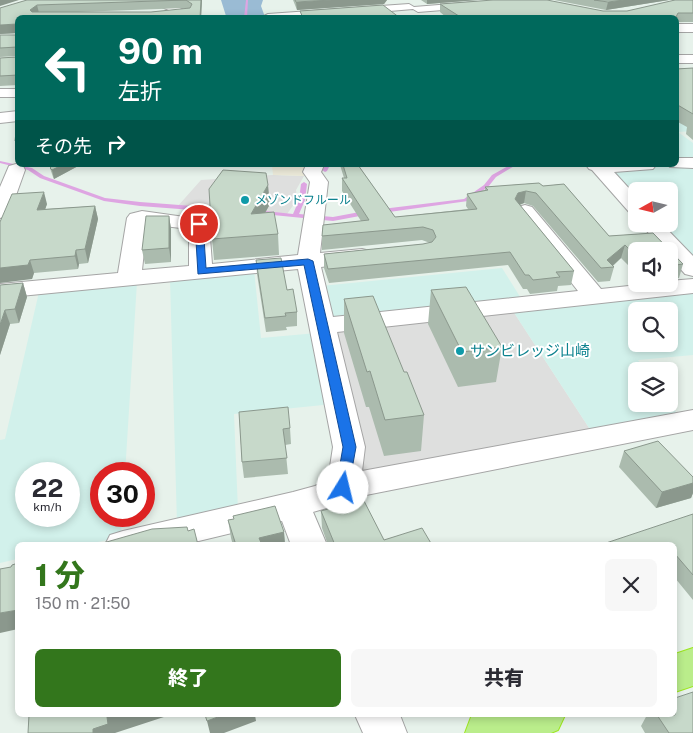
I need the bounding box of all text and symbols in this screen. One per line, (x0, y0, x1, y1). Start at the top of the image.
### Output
text: 90 m (118, 31, 203, 72)
icon: left (35, 35, 100, 100)
text: 左折 (118, 78, 162, 104)
icon: right (102, 130, 130, 158)
text: その先 (35, 135, 92, 157)
north arrow (628, 182, 678, 232)
map controls (628, 182, 678, 412)
place label: メゾンドフルール (255, 193, 351, 207)
marker: メゾンドフルール (239, 194, 251, 206)
pin (178, 203, 220, 245)
icon: arrive (185, 210, 213, 238)
button: sound (628, 242, 678, 292)
button: search (628, 302, 678, 352)
place label: サンビレッジ山崎 (470, 342, 590, 359)
marker: サンビレッジ山崎 (454, 345, 466, 357)
button: layers (628, 362, 678, 412)
position arrow (316, 461, 368, 513)
speed limit sign: 30 (90, 462, 155, 527)
text: 22 (32, 473, 63, 503)
text: km/h (33, 500, 62, 514)
text: 1 分 (35, 557, 85, 593)
button: close (605, 559, 657, 611)
text: 150 m · 21:50 (35, 594, 130, 613)
button: 終了 (35, 649, 341, 707)
button: 共有 (351, 649, 657, 707)

